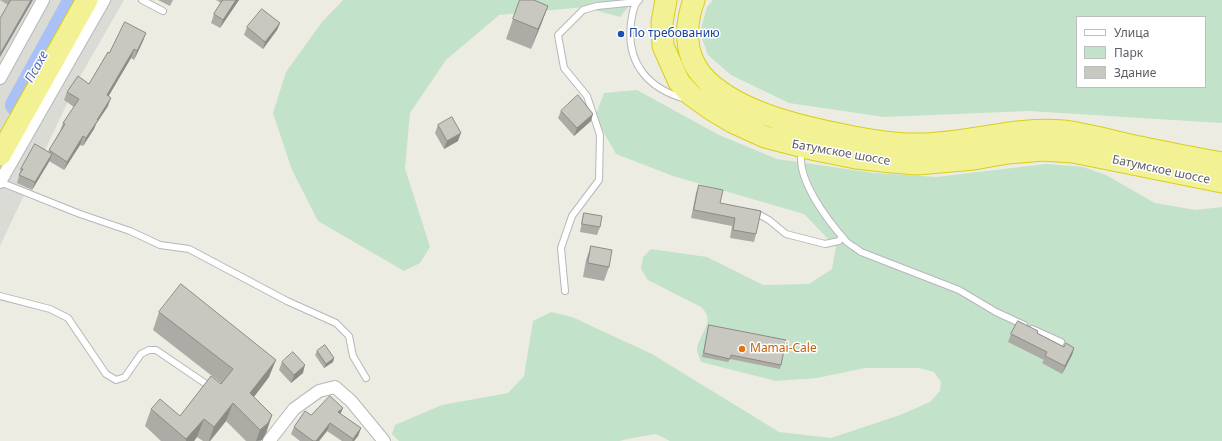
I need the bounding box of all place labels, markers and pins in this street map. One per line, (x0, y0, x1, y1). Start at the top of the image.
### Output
place label: По требованию (629, 27, 720, 41)
marker: По требованию (616, 29, 626, 39)
place label: Mamai-Cale (750, 342, 817, 356)
marker: Mamai-Cale (737, 344, 747, 354)

